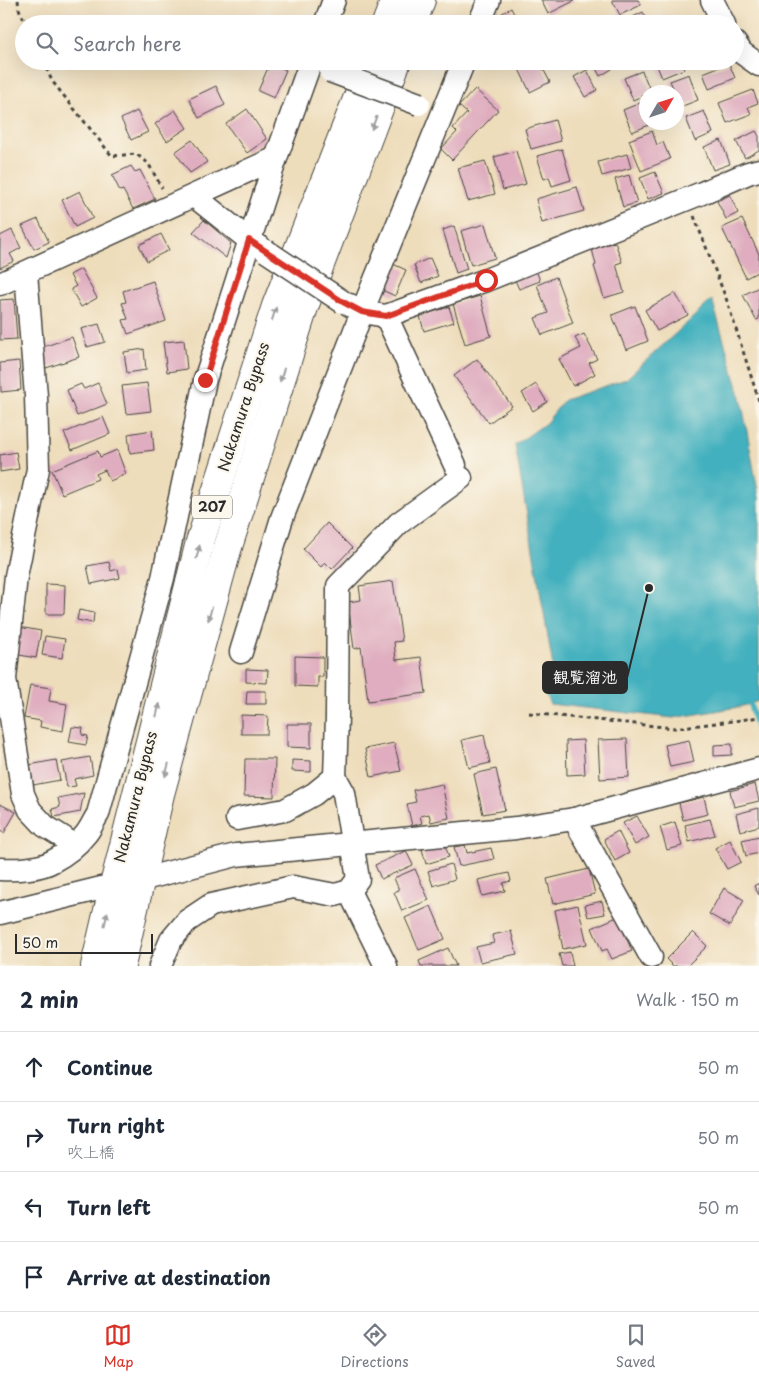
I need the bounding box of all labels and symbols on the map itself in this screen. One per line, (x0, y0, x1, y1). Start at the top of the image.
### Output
north arrow (639, 85, 684, 130)
one-way arrow (370, 116, 378, 131)
route start (475, 269, 498, 292)
one-way arrow (271, 307, 278, 322)
street label: Nakamura Bypass (211, 339, 274, 474)
one-way arrow (278, 367, 286, 382)
route end (194, 369, 217, 392)
road number: 207 (192, 496, 232, 518)
one-way arrow (194, 545, 202, 560)
one-way arrow (206, 606, 214, 621)
callout: 観覧溜池 (543, 662, 627, 693)
text: 観覧溜池 (553, 664, 617, 688)
one-way arrow (154, 702, 162, 717)
street label: Nakamura Bypass (107, 729, 162, 865)
one-way arrow (162, 763, 170, 778)
one-way arrow (102, 911, 110, 926)
scale bar (15, 931, 152, 954)

